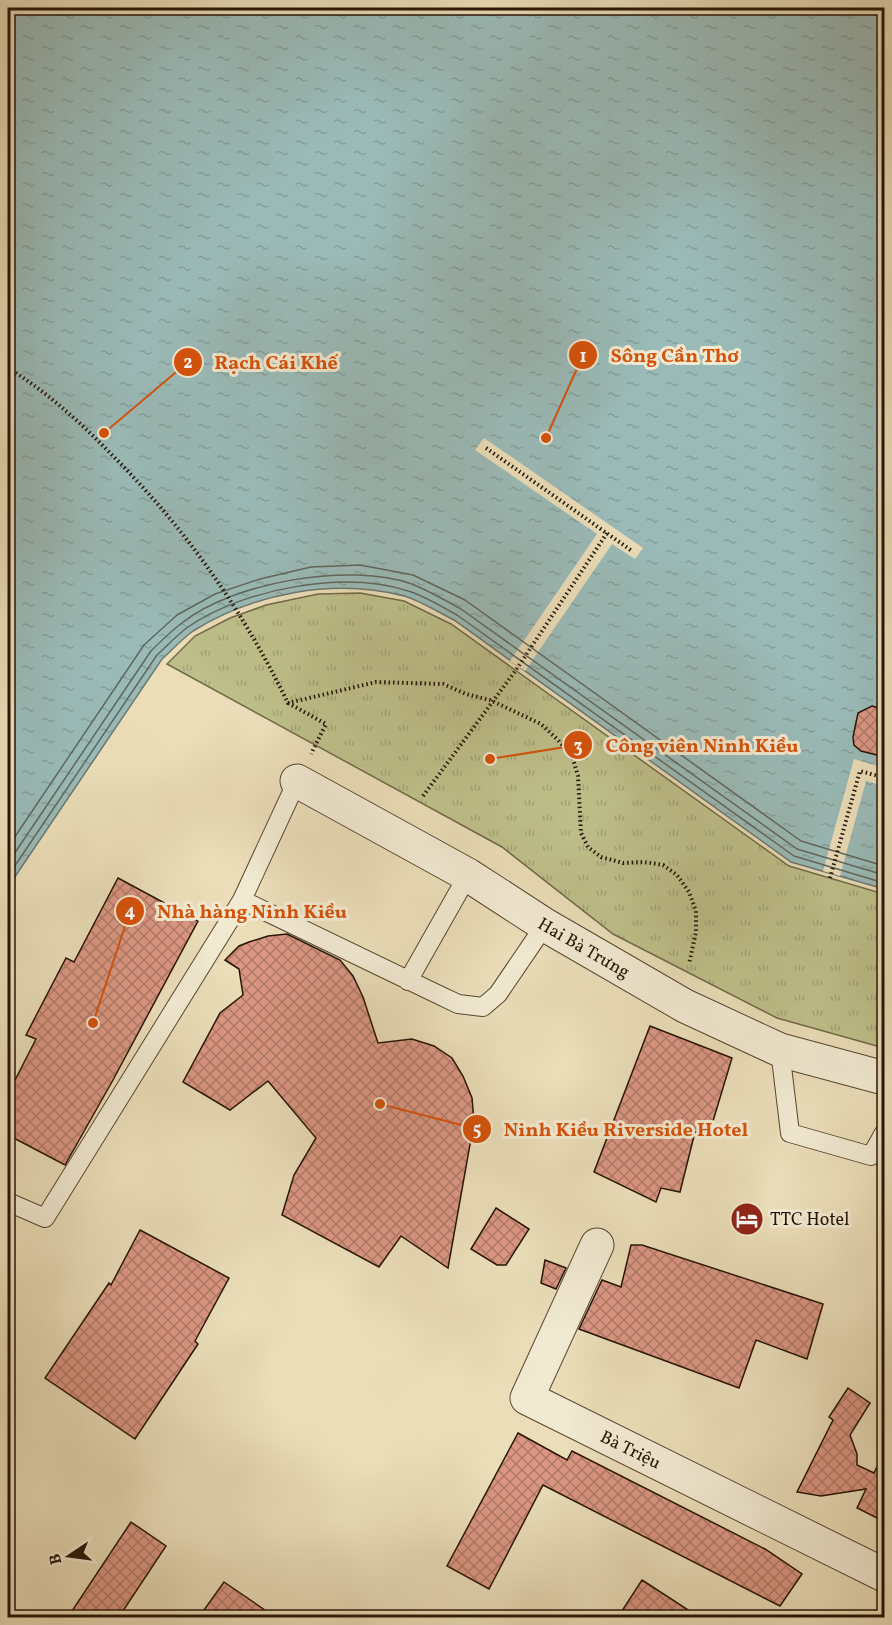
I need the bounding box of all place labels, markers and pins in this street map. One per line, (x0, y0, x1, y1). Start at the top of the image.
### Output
callout: Sông Cần Thơ (568, 336, 751, 374)
callout: Rạch Cái Khế (173, 343, 350, 381)
callout: Công viên Ninh Kiều (563, 726, 810, 764)
callout: Nhà hàng Ninh Kiều (115, 892, 359, 930)
callout: Ninh Kiều Riverside Hotel (462, 1110, 761, 1148)
hotel icon: TTC Hotel (729, 1201, 765, 1237)
place label: TTC Hotel (770, 1208, 849, 1233)

